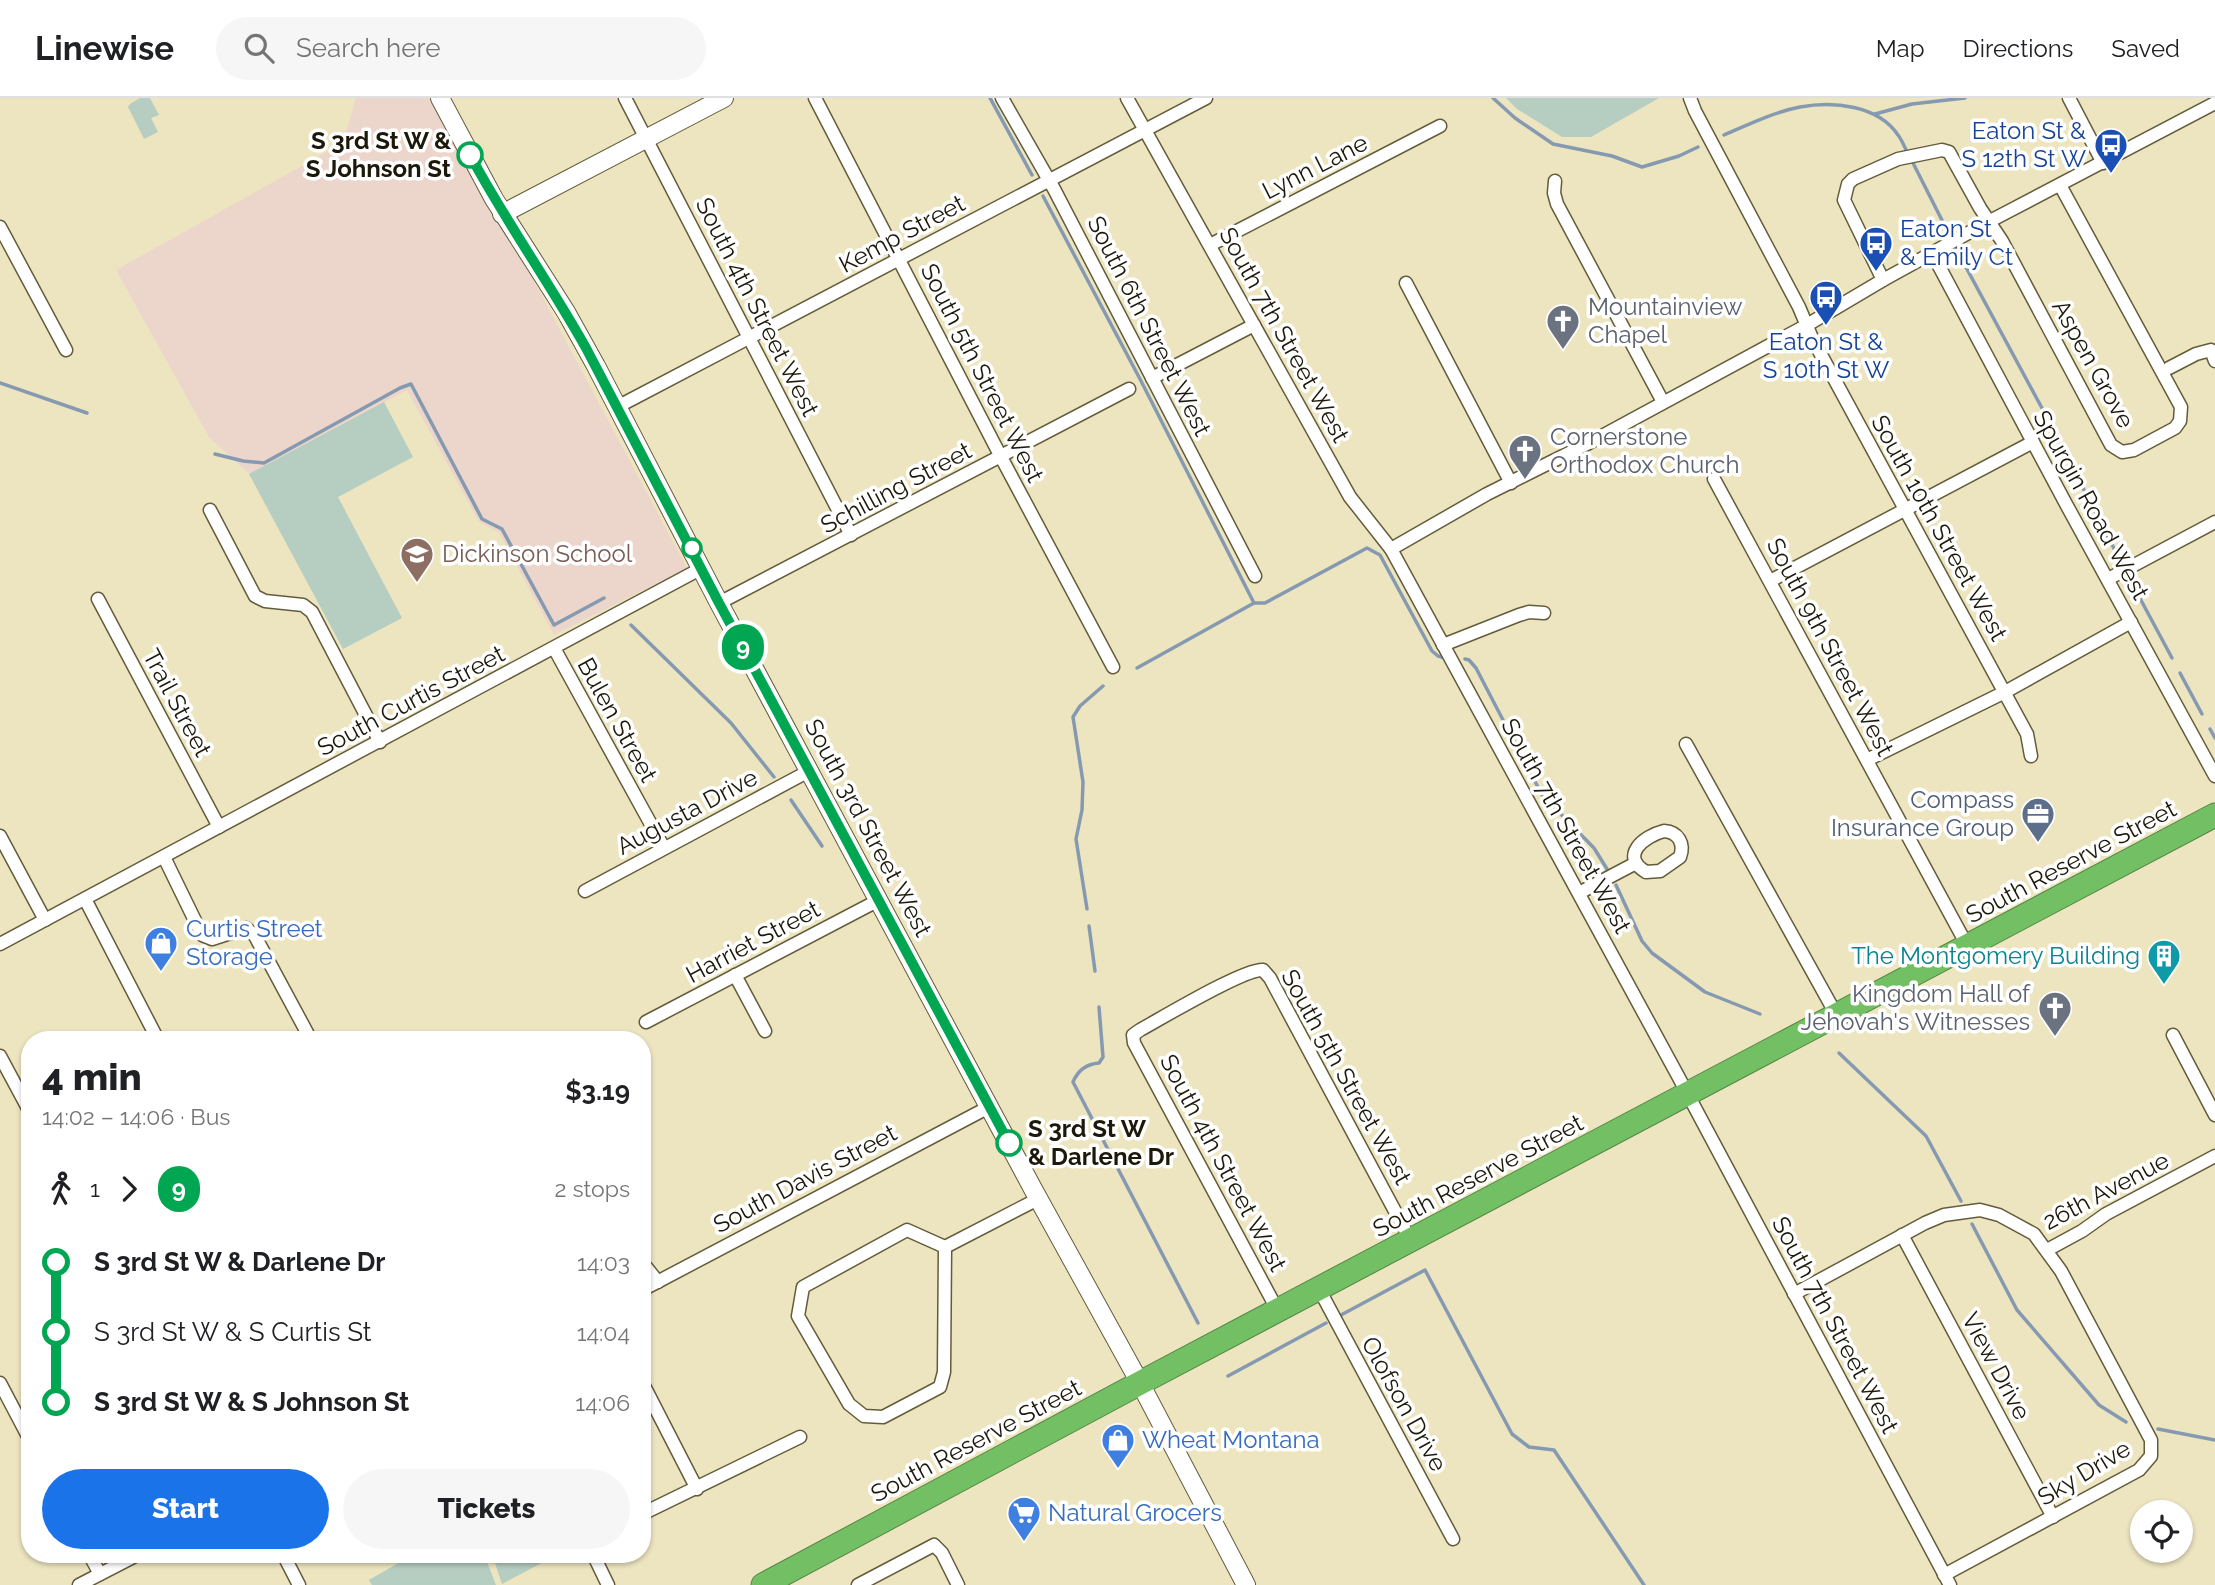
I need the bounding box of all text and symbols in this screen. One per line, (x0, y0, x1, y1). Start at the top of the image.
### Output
search box (216, 17, 706, 80)
text: Linewise (35, 29, 174, 68)
icon: search (240, 29, 278, 67)
text: Search here (296, 33, 440, 63)
text: Map (1876, 34, 1925, 63)
text: Directions (1963, 34, 2073, 63)
text: Saved (2111, 34, 2180, 63)
place label: Eaton St & S 12th St W (1962, 116, 2086, 173)
place label: S 3rd St W & S Johnson St (306, 126, 452, 183)
bus stop icon: Eaton St & S 12th St W (2092, 126, 2130, 175)
street label: Lynn Lane (1257, 128, 1372, 205)
marker: S 3rd St W & S Johnson St (457, 142, 483, 168)
street label: Kemp Street (834, 188, 970, 279)
street label: South 4th Street West (690, 193, 825, 421)
street label: South 6th Street West (1081, 211, 1218, 441)
place label: Eaton St & Emily Ct (1900, 214, 2013, 271)
street label: South 7th Street West (1213, 222, 1356, 447)
bus stop icon: Eaton St & Emily Ct (1857, 224, 1895, 273)
street label: South 5th Street West (915, 259, 1050, 487)
bus stop icon: Eaton St & S 10th St W (1807, 278, 1845, 327)
place label: Mountainview Chapel (1588, 292, 1743, 349)
street label: Aspen Grove (2046, 295, 2141, 433)
church icon: Mountainview Chapel (1544, 302, 1582, 351)
place label: Eaton St & S 10th St W (1763, 327, 1889, 384)
street label: Spurgin Road West (2027, 405, 2156, 604)
street label: South 10th Street West (1865, 410, 2014, 646)
place label: Cornerstone Orthodox Church (1550, 422, 1739, 479)
church icon: Cornerstone Orthodox Church (1506, 432, 1544, 481)
street label: Schilling Street (815, 436, 976, 540)
street label: South 9th Street West (1761, 533, 1900, 761)
school or university icon: Dickinson School (398, 535, 436, 584)
unlabelled marker (682, 538, 702, 558)
place label: Dickinson School (442, 539, 633, 568)
line badge: 9 (720, 624, 766, 670)
text: 9 (736, 632, 750, 661)
street label: South Curtis Street (312, 639, 509, 762)
street label: Trail Street (137, 644, 218, 762)
street label: Bulen Street (571, 653, 663, 787)
street label: South 7th Street West (1495, 713, 1638, 938)
street label: South 3rd Street West (799, 714, 938, 942)
street label: Augusta Drive (611, 762, 762, 861)
place label: Compass Insurance Group (1831, 785, 2014, 842)
street label: South Reserve Street (1961, 794, 2181, 929)
office icon: Compass Insurance Group (2019, 795, 2057, 844)
street label: Harriet Street (681, 894, 825, 989)
place label: Curtis Street Storage (186, 914, 323, 971)
shop icon: Curtis Street Storage (142, 924, 180, 973)
building icon: The Montgomery Building (2145, 937, 2183, 986)
place label: The Montgomery Building (1851, 941, 2140, 970)
street label: South 5th Street West (1275, 964, 1418, 1189)
place label: Kingdom Hall of Jehovah's Witnesses (1801, 979, 2031, 1036)
church icon: Kingdom Hall of Jehovah's Witnesses (2036, 989, 2074, 1038)
street label: South 4th Street West (1154, 1049, 1293, 1276)
text: 4 min (42, 1054, 142, 1099)
text: $3.19 (565, 1076, 630, 1106)
text: 14:02 – 14:06 · Bus (42, 1103, 230, 1130)
street label: South Reserve Street (1368, 1108, 1588, 1243)
place label: S 3rd St W & Darlene Dr (1028, 1114, 1174, 1171)
street label: South Davis Street (708, 1118, 901, 1239)
marker: S 3rd St W & Darlene Dr (996, 1130, 1022, 1156)
street label: 26th Avenue (2038, 1145, 2174, 1236)
icon: walk (42, 1170, 80, 1208)
icon: forward (110, 1170, 148, 1208)
text: 9 (172, 1174, 186, 1203)
text: 1 (90, 1175, 100, 1202)
text: 2 stops (555, 1175, 630, 1202)
street label: South 7th Street West (1766, 1211, 1905, 1438)
text: S 3rd St W & Darlene Dr (94, 1247, 385, 1277)
text: 14:03 (577, 1249, 630, 1276)
street label: View Drive (1956, 1307, 2037, 1424)
text: S 3rd St W & S Curtis St (94, 1317, 371, 1347)
text: 14:04 (577, 1319, 630, 1346)
street label: Olofson Drive (1355, 1331, 1453, 1476)
street label: South Reserve Street (866, 1373, 1086, 1508)
text: S 3rd St W & S Johnson St (94, 1387, 409, 1417)
text: 14:06 (575, 1389, 630, 1416)
shop icon: Wheat Montana (1099, 1421, 1137, 1470)
place label: Wheat Montana (1142, 1425, 1320, 1454)
street label: Sky Drive (2032, 1434, 2135, 1512)
button: Start (42, 1469, 329, 1549)
button: Tickets (343, 1469, 630, 1549)
supermarket icon: Natural Grocers (1005, 1494, 1043, 1543)
place label: Natural Grocers (1048, 1498, 1222, 1527)
map controls (2130, 1500, 2193, 1563)
button: locate (2130, 1500, 2193, 1563)

